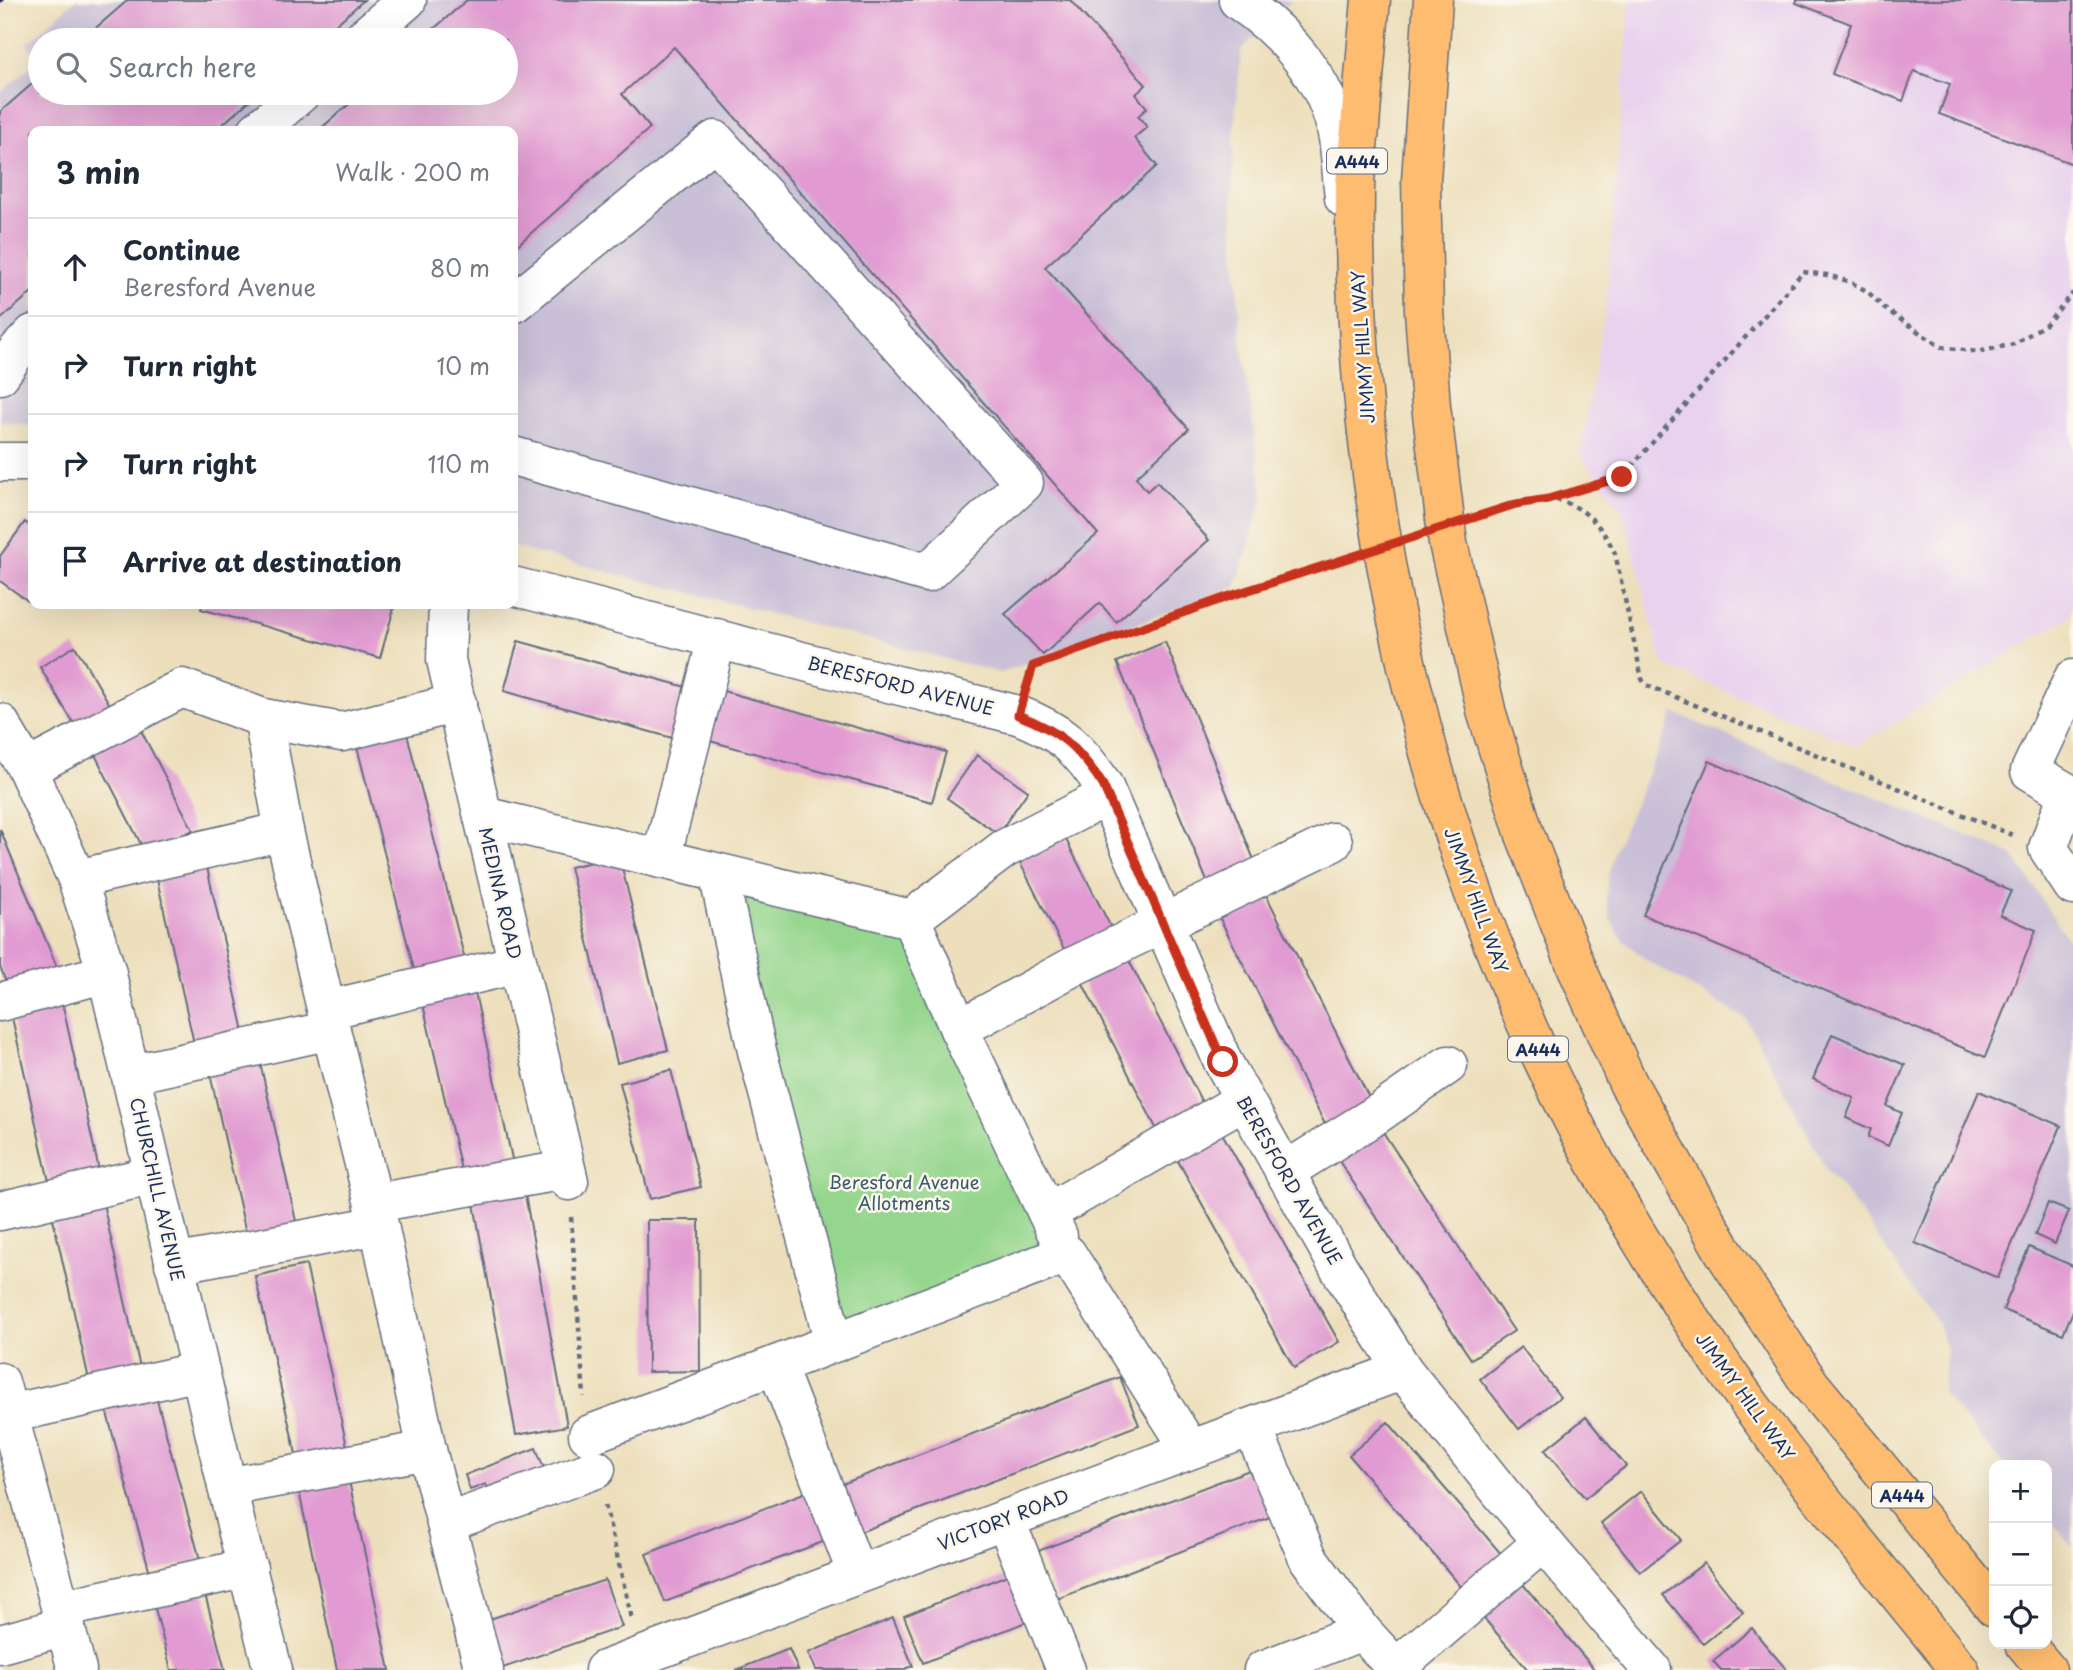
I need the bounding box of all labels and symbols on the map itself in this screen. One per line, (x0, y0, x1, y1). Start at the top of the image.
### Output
road number: A444 (1327, 148, 1387, 174)
street label: JIMMY HILL WAY (1343, 269, 1381, 424)
route end (1606, 461, 1637, 492)
street label: BERESFORD AVENUE (805, 649, 997, 721)
street label: JIMMY HILL WAY (1438, 823, 1516, 977)
street label: MEDINA ROAD (473, 824, 529, 962)
road number: A444 (1508, 1036, 1568, 1062)
route start (1207, 1046, 1238, 1077)
street label: BERESFORD AVENUE (1230, 1090, 1350, 1270)
street label: CHURCHILL AVENUE (124, 1095, 192, 1283)
park label: Beresford Avenue Allotments (828, 1168, 980, 1216)
street label: JIMMY HILL WAY (1690, 1326, 1802, 1466)
street label: VICTORY ROAD (933, 1482, 1073, 1556)
road number: A444 (1872, 1483, 1932, 1508)

